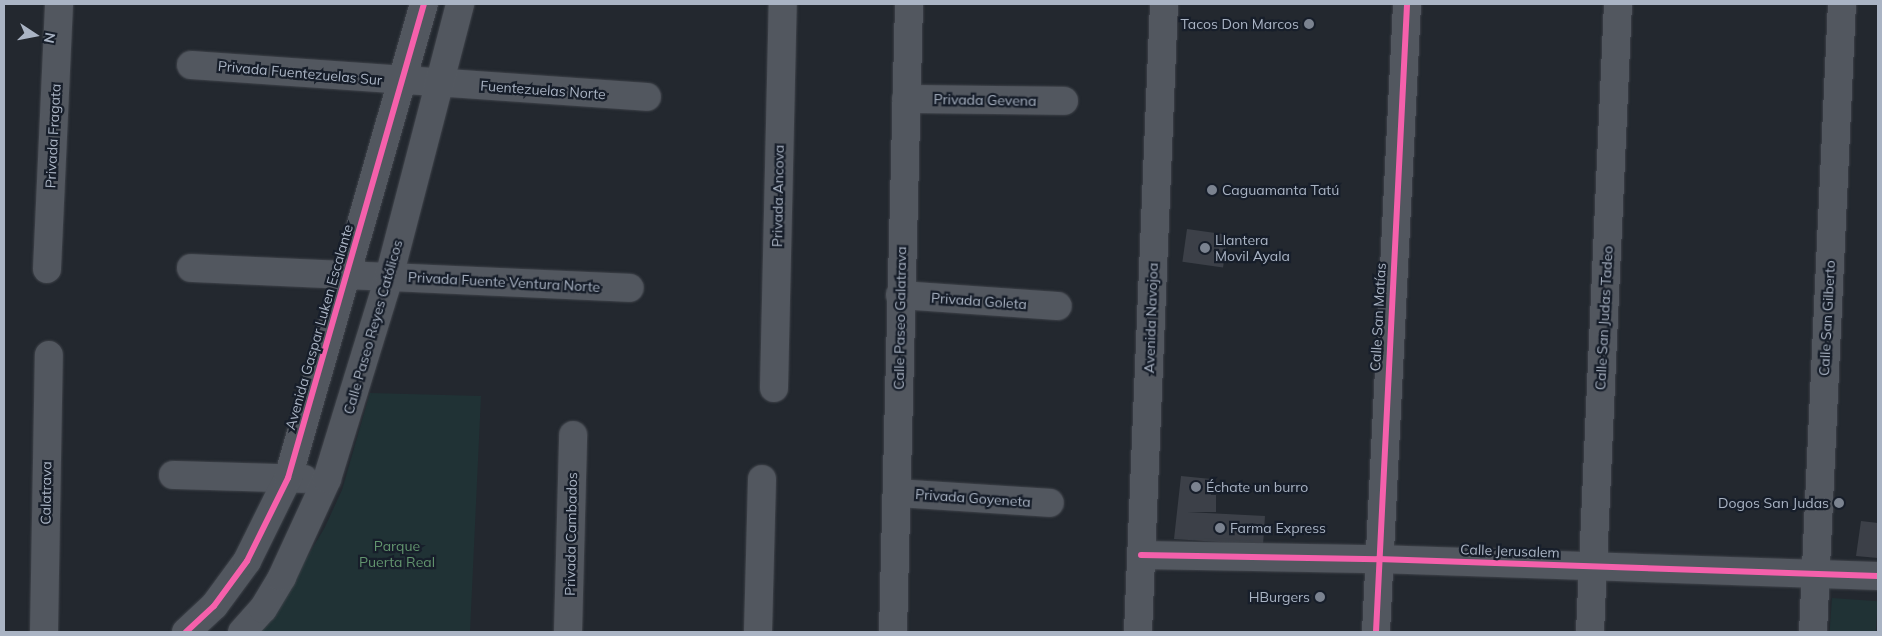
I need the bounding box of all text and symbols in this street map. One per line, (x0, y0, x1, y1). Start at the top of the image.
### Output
north arrow (10, 10, 60, 60)
place label: Tacos Don Marcos (1180, 16, 1299, 32)
marker: Tacos Don Marcos (1303, 18, 1315, 30)
text: N (40, 31, 60, 45)
street label: Privada Fuentezuelas Sur (217, 57, 383, 89)
street label: Fuentezuelas Norte (480, 77, 606, 103)
street label: Privada Fragata (42, 83, 64, 189)
street label: Privada Gevena (933, 91, 1037, 109)
street label: Privada Ancova (769, 145, 787, 247)
place label: Caguamanta Tatú (1222, 182, 1339, 198)
marker: Caguamanta Tatú (1206, 184, 1218, 196)
street label: Avenida Gaspar Luken Escalante (282, 222, 356, 432)
place label: Llantera Movil Ayala (1215, 232, 1290, 264)
street label: Calle Paseo Reyes Católicos (340, 238, 406, 416)
marker: Llantera Movil Ayala (1199, 242, 1211, 254)
street label: Calle San Judas Tadeo (1592, 245, 1616, 391)
street label: Calle Paseo Galatrava (890, 246, 910, 390)
street label: Calle San Gilberto (1816, 260, 1838, 376)
street label: Avenida Navojoa (1141, 262, 1161, 374)
street label: Calle San Matías (1367, 262, 1389, 372)
street label: Privada Fuente Ventura Norte (407, 269, 601, 295)
street label: Privada Goleta (931, 289, 1027, 313)
street label: Calatrava (37, 461, 55, 525)
street label: Privada Cambados (562, 472, 580, 596)
place label: Échate un burro (1206, 479, 1308, 495)
marker: Échate un burro (1190, 481, 1202, 493)
street label: Privada Goyeneta (915, 486, 1031, 510)
place label: Dogos San Judas (1718, 495, 1829, 511)
marker: Dogos San Judas (1833, 497, 1845, 509)
place label: Farma Express (1230, 520, 1326, 536)
marker: Farma Express (1214, 522, 1226, 534)
park label: Parque Puerta Real (359, 538, 435, 570)
street label: Calle Jerusalem (1460, 541, 1560, 561)
place label: HBurgers (1249, 589, 1310, 605)
marker: HBurgers (1314, 591, 1326, 603)

